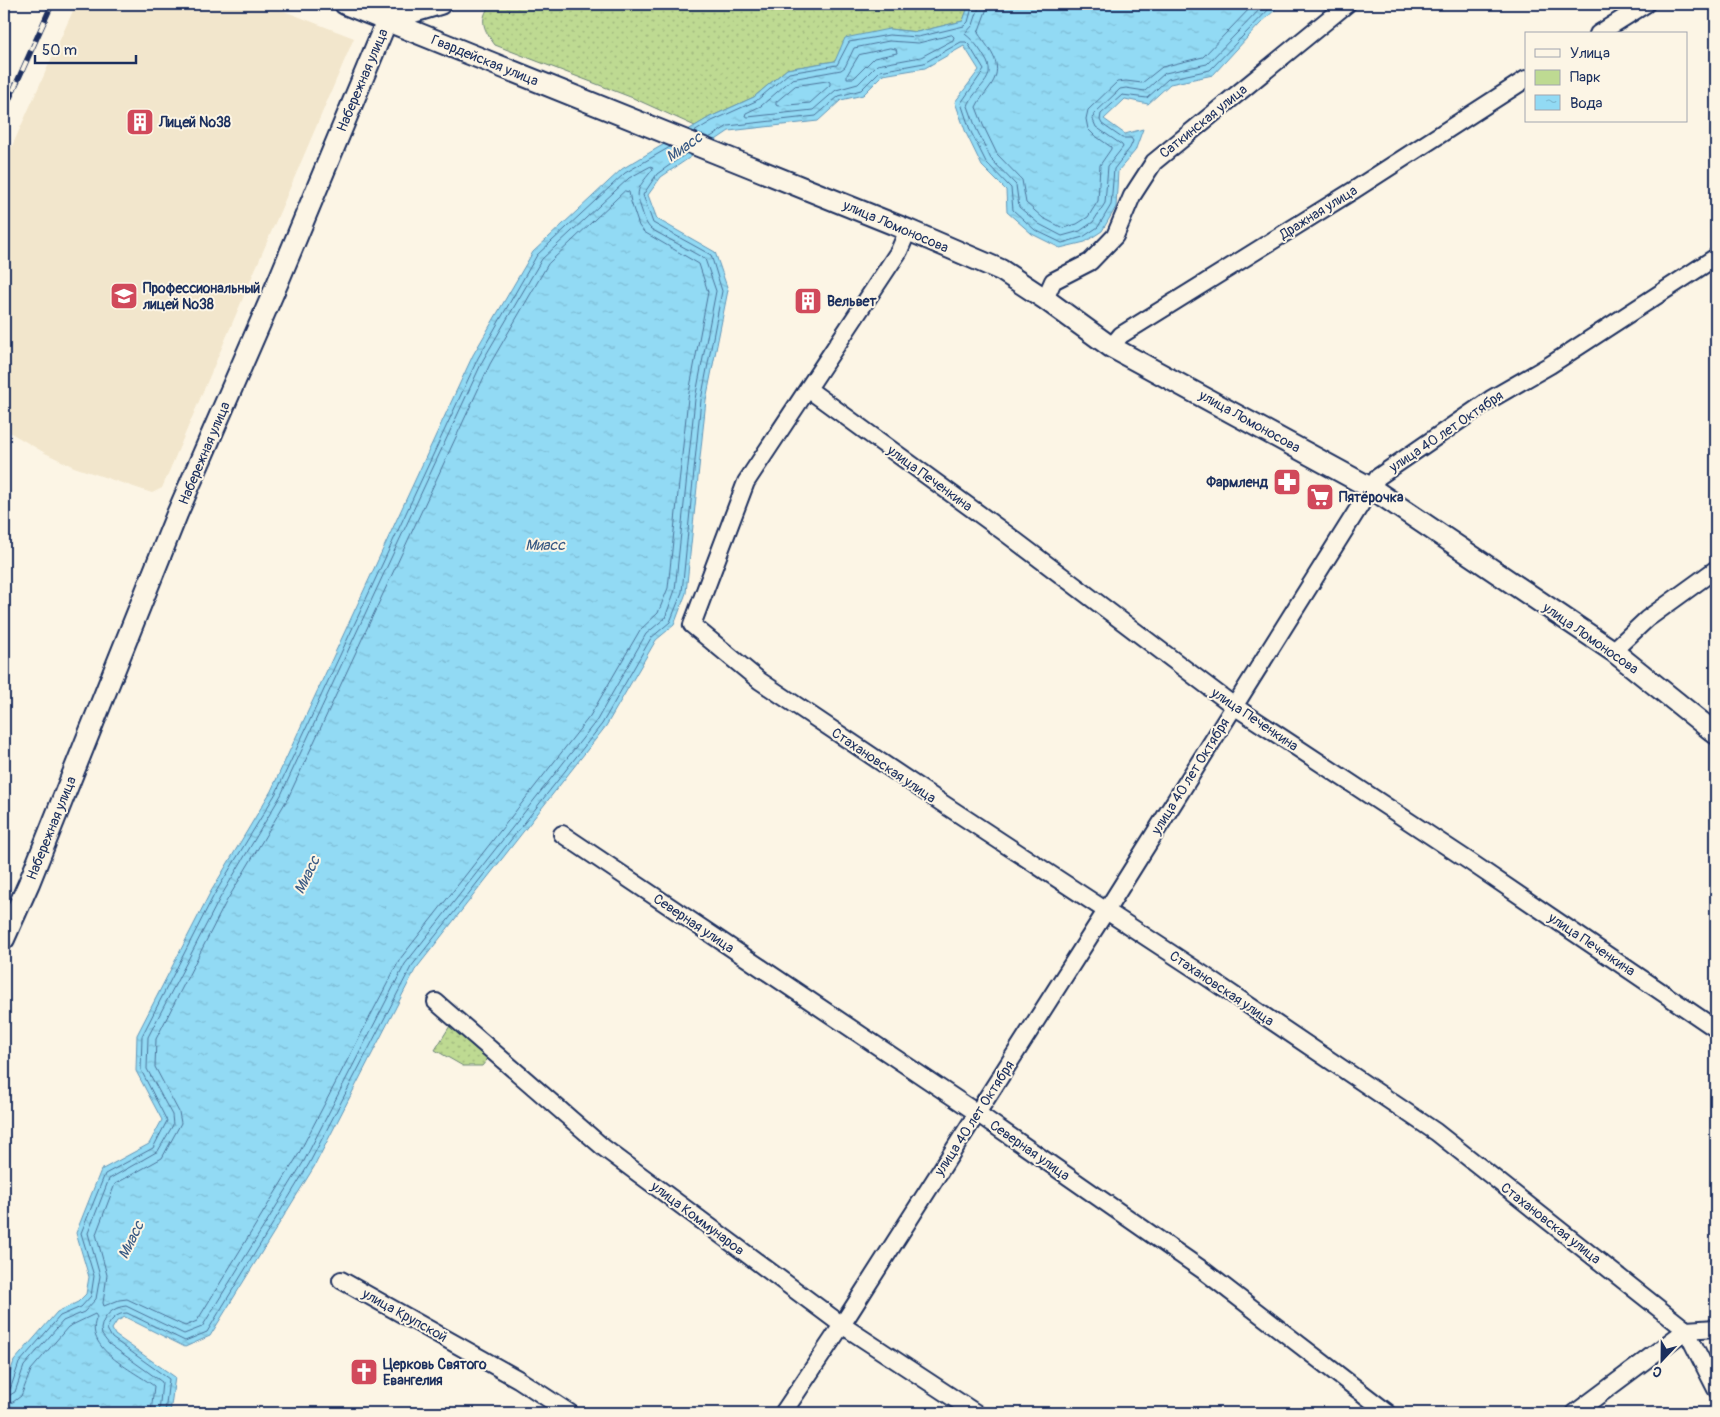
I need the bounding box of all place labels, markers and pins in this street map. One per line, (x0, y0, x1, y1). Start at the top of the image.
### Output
building icon: Лицей №38 (125, 107, 155, 137)
place label: Лицей №38 (158, 114, 231, 131)
place label: Профессиональный лицей №38 (142, 280, 261, 313)
school or university icon: Профессиональный лицей №38 (109, 281, 139, 311)
building icon: Вельвет (793, 286, 823, 316)
place label: Вельвет (827, 293, 877, 310)
pharmacy icon: Фармленд (1272, 467, 1302, 497)
place label: Фармленд (1206, 474, 1269, 491)
supermarket icon: Пятёрочка (1305, 482, 1335, 512)
place label: Пятёрочка (1339, 489, 1404, 506)
place label: Церковь Святого Евангелия (383, 1356, 487, 1389)
church icon: Церковь Святого Евангелия (349, 1357, 379, 1387)

